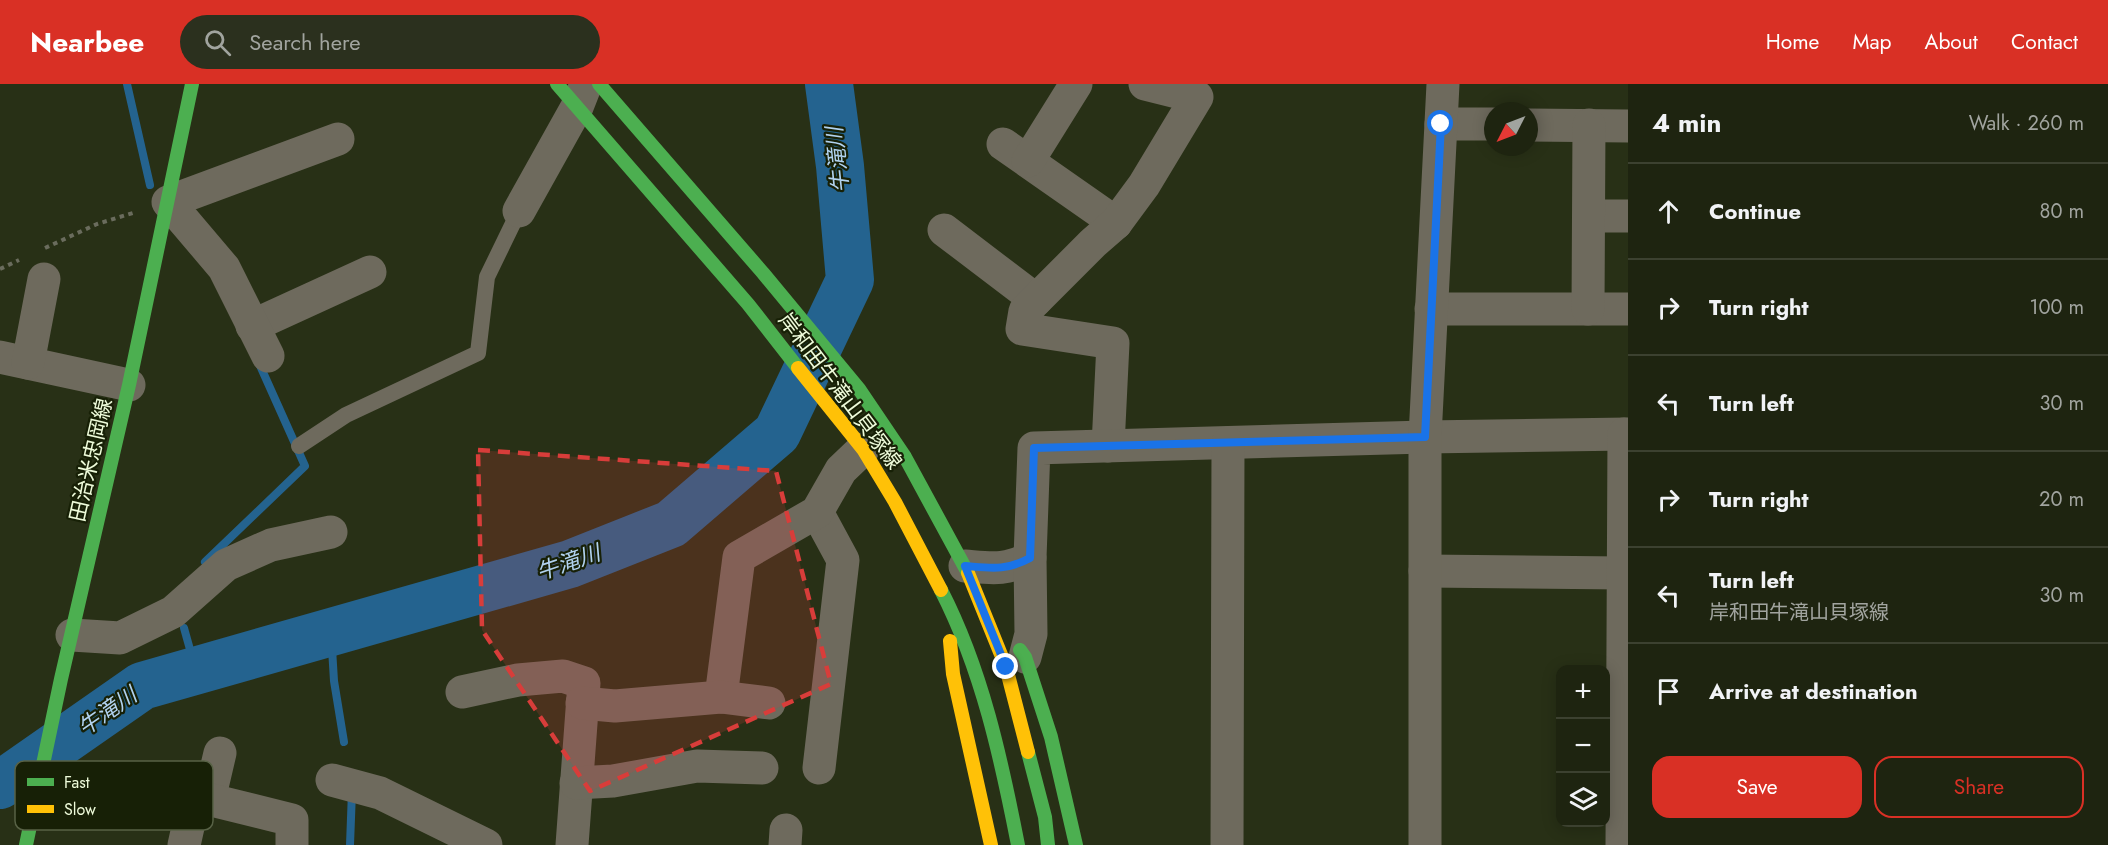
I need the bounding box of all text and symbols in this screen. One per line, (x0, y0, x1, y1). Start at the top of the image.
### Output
search box (180, 15, 600, 69)
text: Nearbee (30, 22, 144, 63)
icon: search (201, 26, 234, 59)
text: Search here (249, 26, 361, 58)
text: Home (1766, 27, 1819, 57)
text: Map (1852, 27, 1892, 57)
text: About (1925, 27, 1978, 57)
text: Contact (2011, 27, 2078, 57)
north arrow (1484, 102, 1538, 156)
text: 4 min (1652, 104, 1721, 142)
text: Walk · 260 m (1969, 109, 2084, 138)
route start (1427, 110, 1453, 136)
water label: 牛滝川 (817, 124, 856, 194)
icon: ahead (1652, 195, 1685, 228)
text: Continue (1709, 195, 1801, 227)
text: 80 m (2039, 197, 2084, 226)
icon: right (1652, 291, 1685, 324)
text: Turn right (1709, 291, 1809, 323)
text: 100 m (2029, 293, 2084, 322)
street label: 岸和田牛滝山貝塚線 (771, 307, 909, 475)
icon: left (1652, 387, 1685, 420)
text: Turn left (1709, 387, 1794, 419)
text: 30 m (2039, 389, 2084, 418)
street label: 田治米忠岡線 (62, 395, 120, 525)
icon: right (1652, 483, 1685, 516)
text: Turn right (1709, 483, 1809, 515)
text: 20 m (2039, 485, 2084, 514)
water label: 牛滝川 (532, 535, 606, 588)
text: Turn left (1709, 564, 1794, 596)
icon: left (1652, 579, 1685, 612)
text: 30 m (2039, 581, 2084, 610)
text: 岸和田牛滝山貝塚線 (1709, 598, 1889, 627)
route end (992, 653, 1018, 679)
map controls (1556, 665, 1610, 827)
button: + (1556, 665, 1610, 719)
icon: arrive (1652, 675, 1685, 708)
text: Arrive at destination (1709, 675, 1918, 707)
water label: 牛滝川 (71, 678, 145, 743)
button: − (1556, 719, 1610, 773)
button: Save (1652, 756, 1862, 818)
button: Share (1874, 756, 2084, 818)
legend (15, 761, 213, 830)
text: Fast (64, 771, 90, 794)
button: layers (1556, 773, 1610, 827)
text: Slow (64, 798, 96, 821)

